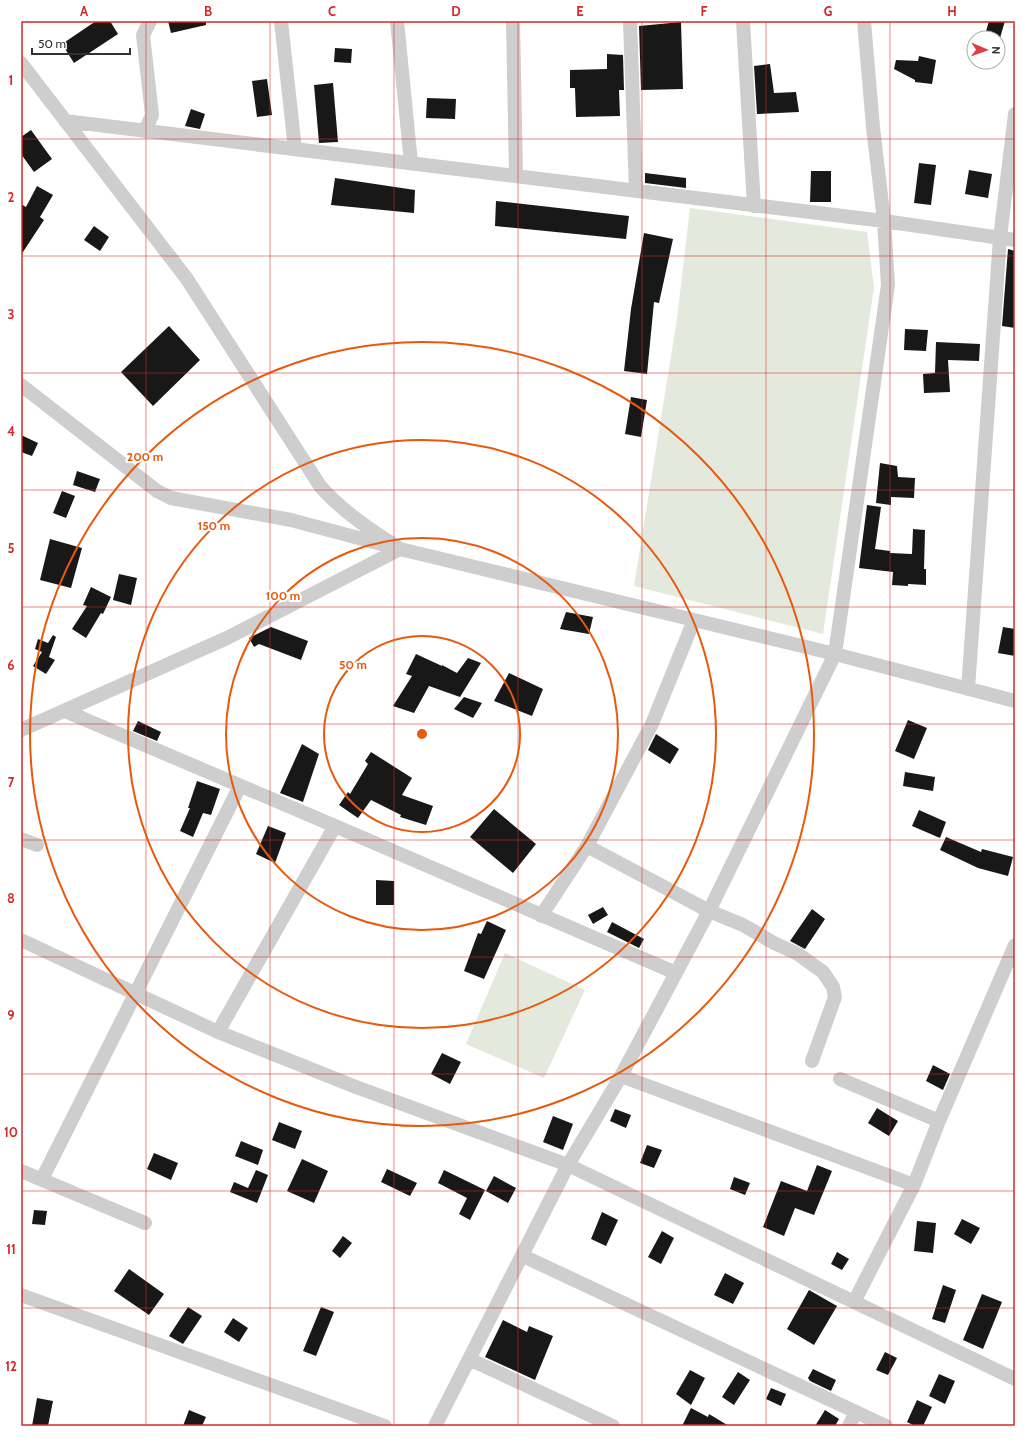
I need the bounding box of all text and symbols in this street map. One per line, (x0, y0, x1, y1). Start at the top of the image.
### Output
text: A (80, 3, 89, 19)
text: B (204, 3, 212, 19)
text: C (328, 3, 336, 19)
text: D (451, 3, 461, 19)
text: E (576, 3, 584, 19)
text: F (701, 3, 708, 19)
text: G (824, 3, 833, 19)
text: H (947, 3, 957, 19)
scale bar (32, 30, 130, 56)
north arrow (966, 30, 1006, 70)
text: 50 m (38, 36, 66, 51)
text: N (989, 46, 1003, 54)
text: 1 (9, 72, 13, 88)
text: 2 (8, 189, 15, 205)
text: 3 (7, 306, 15, 322)
text: 4 (7, 423, 15, 439)
text: 200 m (127, 449, 163, 464)
text: 150 m (198, 518, 230, 533)
text: 5 (8, 540, 15, 556)
text: 100 m (266, 588, 300, 603)
text: 6 (7, 657, 15, 673)
text: 50 m (339, 657, 367, 672)
centre of rings (415, 727, 429, 741)
text: 7 (8, 774, 15, 790)
text: 8 (7, 890, 15, 906)
text: 9 (7, 1007, 15, 1023)
text: 10 (4, 1124, 18, 1140)
text: 11 (6, 1241, 16, 1257)
text: 12 (5, 1358, 17, 1374)

